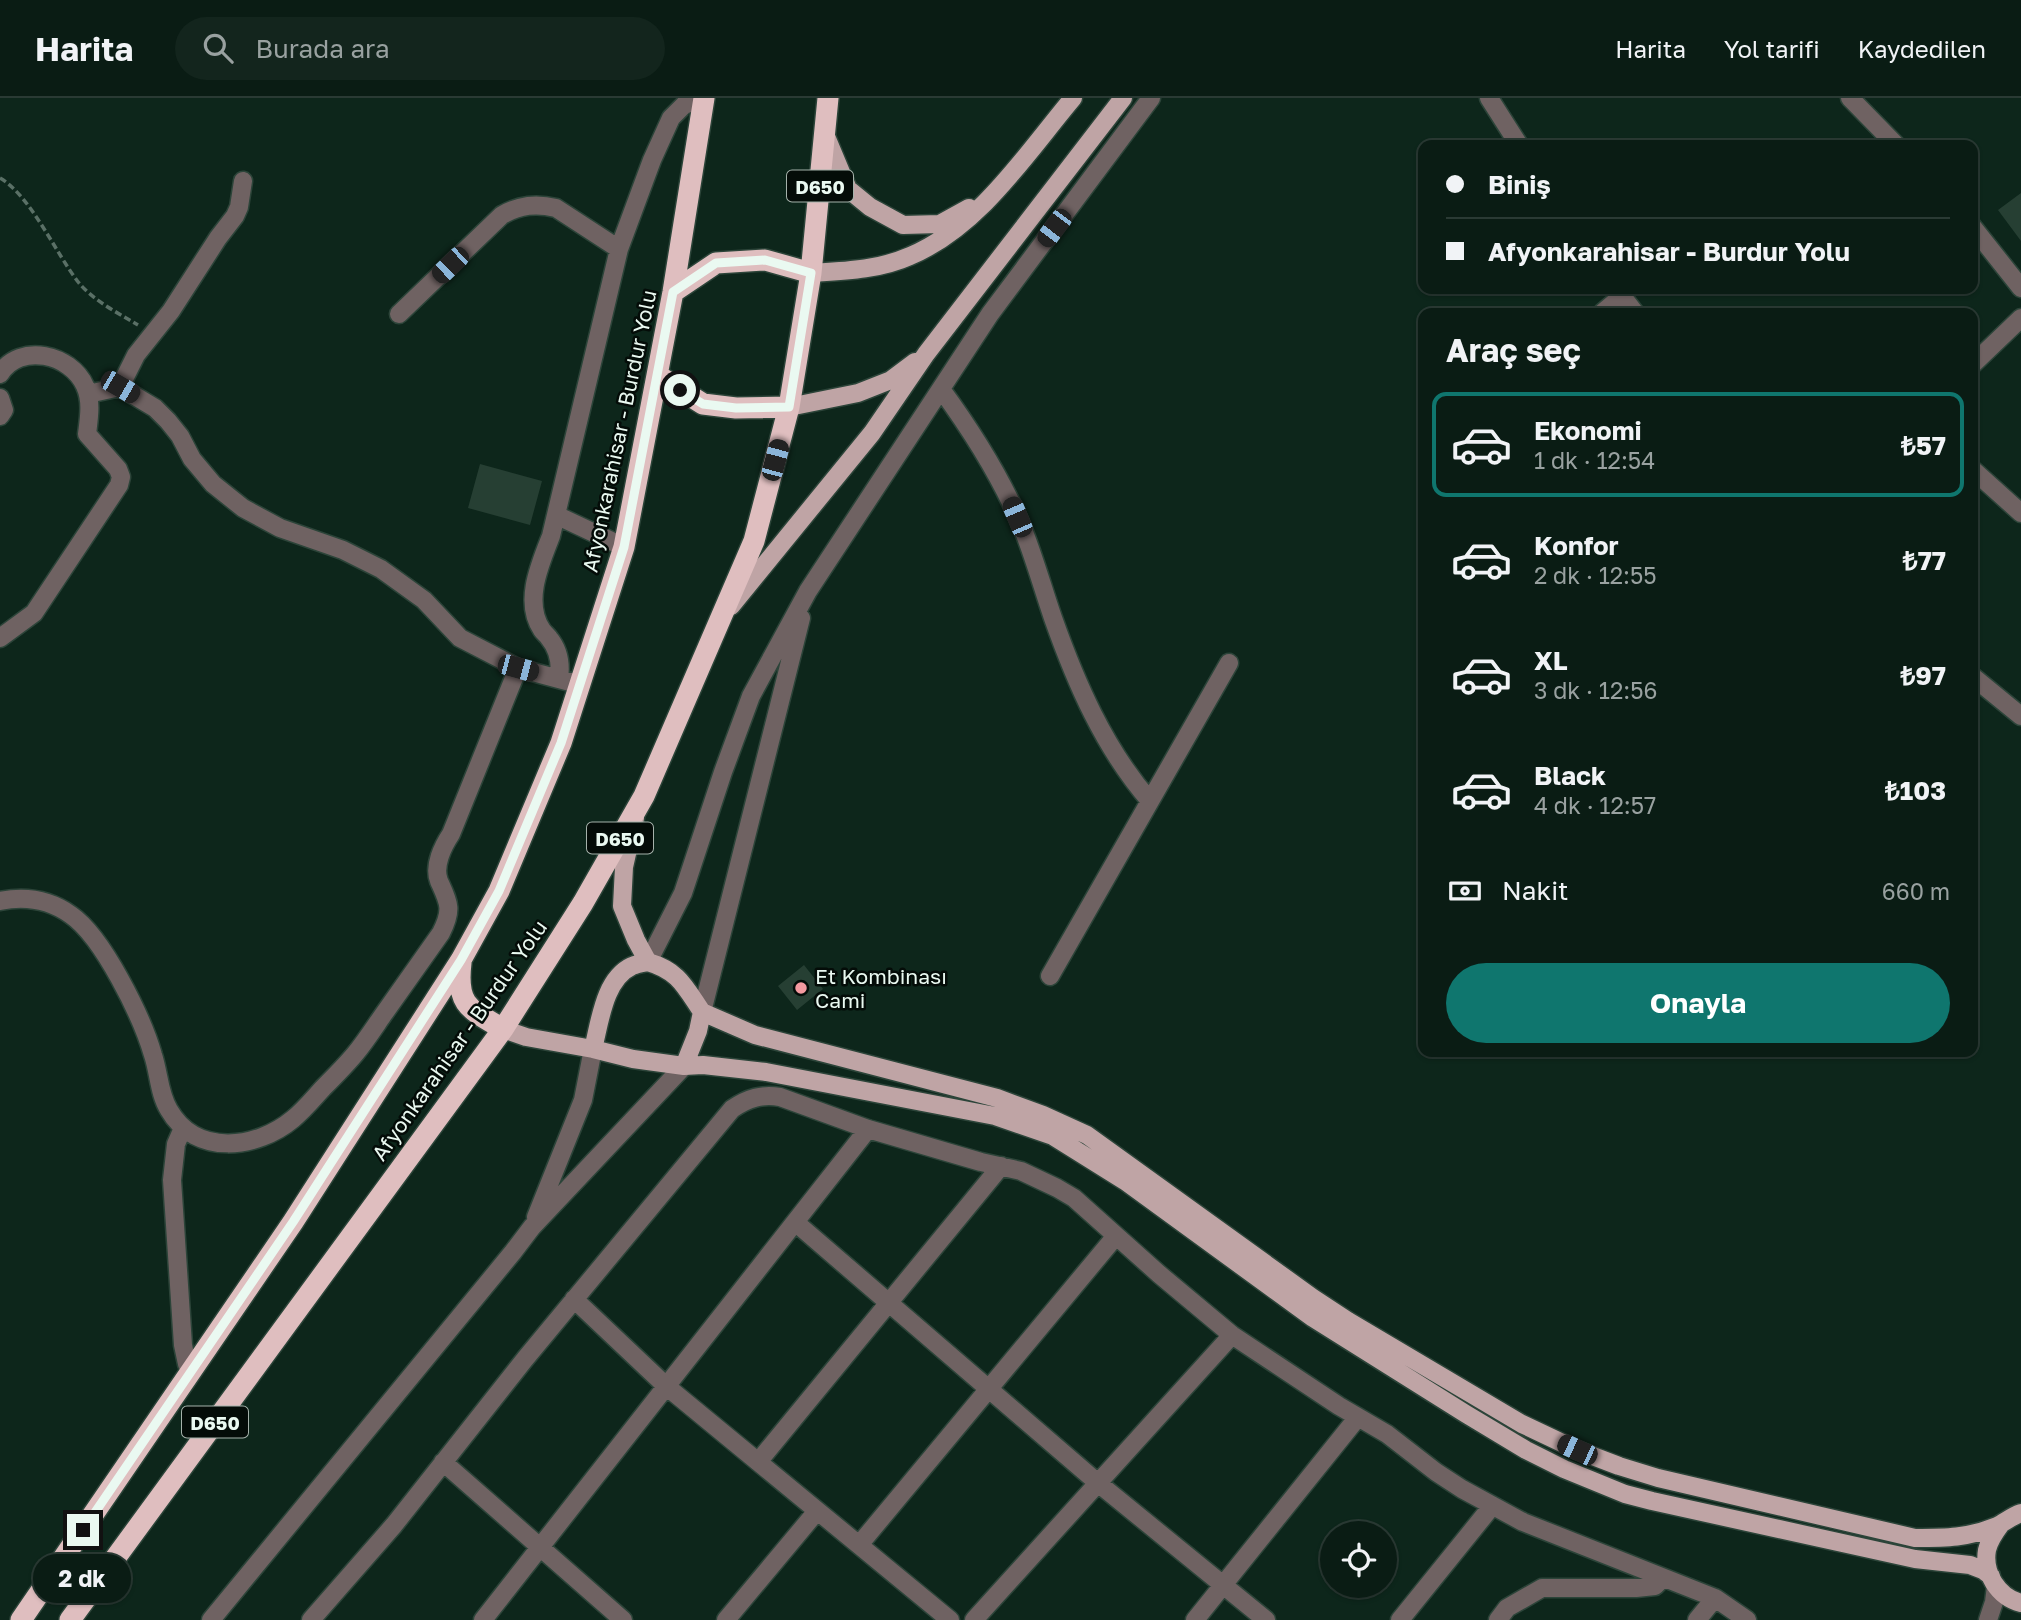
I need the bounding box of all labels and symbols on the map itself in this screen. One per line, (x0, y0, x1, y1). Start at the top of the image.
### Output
road number: D650 (787, 170, 853, 202)
car (1033, 205, 1076, 251)
car (428, 243, 473, 287)
street label: Afyonkarahisar - Burdur Yolu (576, 288, 662, 574)
car (97, 367, 144, 407)
route start (664, 374, 696, 406)
car (760, 437, 791, 483)
car (1000, 494, 1035, 540)
car (495, 652, 542, 684)
road number: D650 (587, 822, 653, 853)
street label: Afyonkarahisar - Burdur Yolu (366, 915, 552, 1165)
place label: Et Kombinası Cami (815, 963, 947, 1013)
marker: Et Kombinası Cami (793, 980, 809, 996)
road number: D650 (182, 1406, 248, 1438)
car (1554, 1432, 1601, 1468)
route end (67, 1514, 99, 1546)
callout: 2 dk (34, 1554, 132, 1604)

